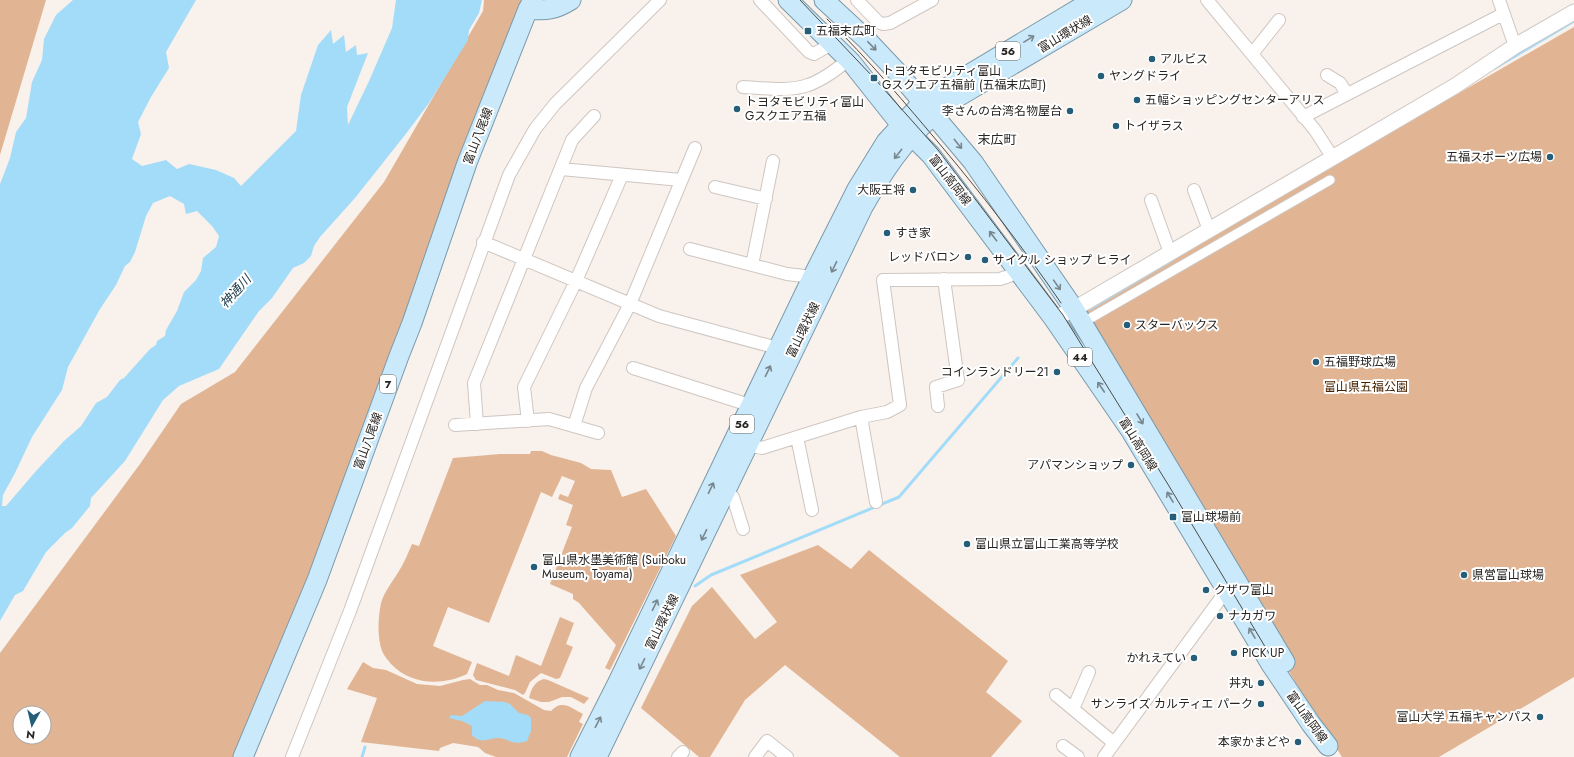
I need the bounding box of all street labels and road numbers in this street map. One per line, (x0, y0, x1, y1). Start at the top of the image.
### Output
street label: 富山環状線 (1035, 11, 1095, 57)
road number: 56 (996, 42, 1020, 60)
street label: 富山八尾線 (459, 105, 497, 167)
street label: 富山高岡線 (924, 151, 976, 209)
street label: 富山環状線 (782, 299, 824, 361)
road number: 44 (1068, 348, 1092, 366)
road number: 7 (380, 375, 396, 393)
street label: 富山八尾線 (349, 410, 387, 472)
street label: 富山高岡線 (1114, 414, 1162, 474)
road number: 56 (730, 415, 754, 433)
street label: 富山環状線 (641, 591, 683, 653)
street label: 富山高岡線 (1282, 687, 1332, 747)

